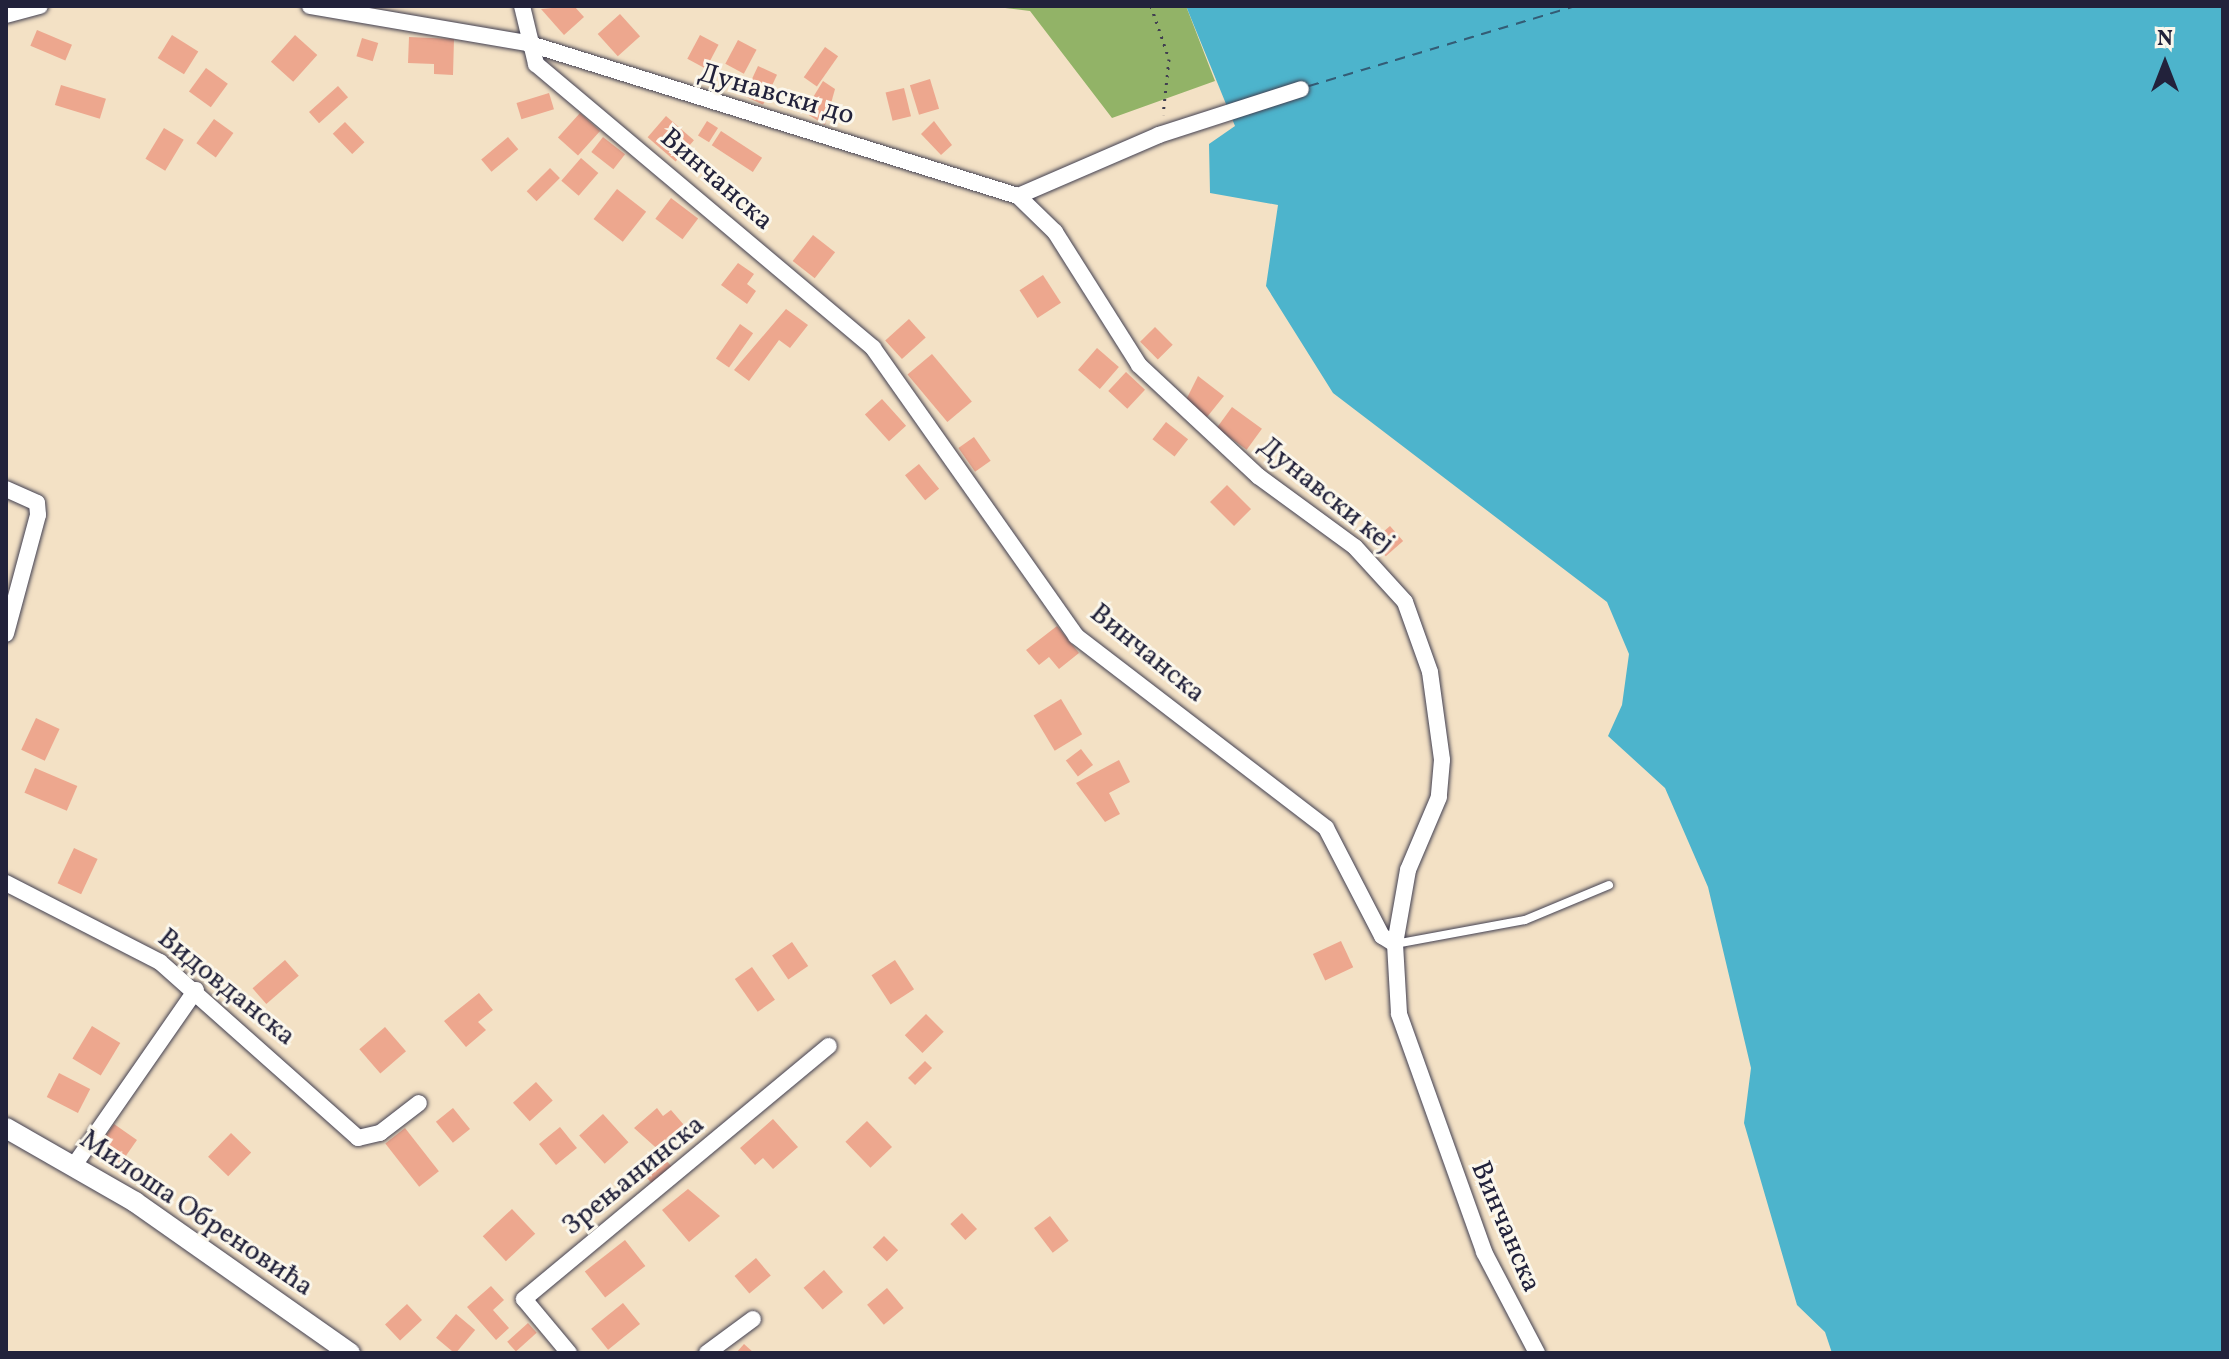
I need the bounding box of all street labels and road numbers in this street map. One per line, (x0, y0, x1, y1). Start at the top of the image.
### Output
street label: Дунавски до (694, 57, 858, 133)
street label: Винчанска (653, 122, 779, 238)
street label: Дунавски кеј (1251, 430, 1401, 560)
street label: Винчанска (1082, 597, 1212, 711)
street label: Видовданска (150, 922, 302, 1054)
street label: Зрењанинска (556, 1108, 712, 1244)
street label: Милоша Обреновића (73, 1123, 319, 1305)
street label: Винчанска (1462, 1156, 1548, 1298)

